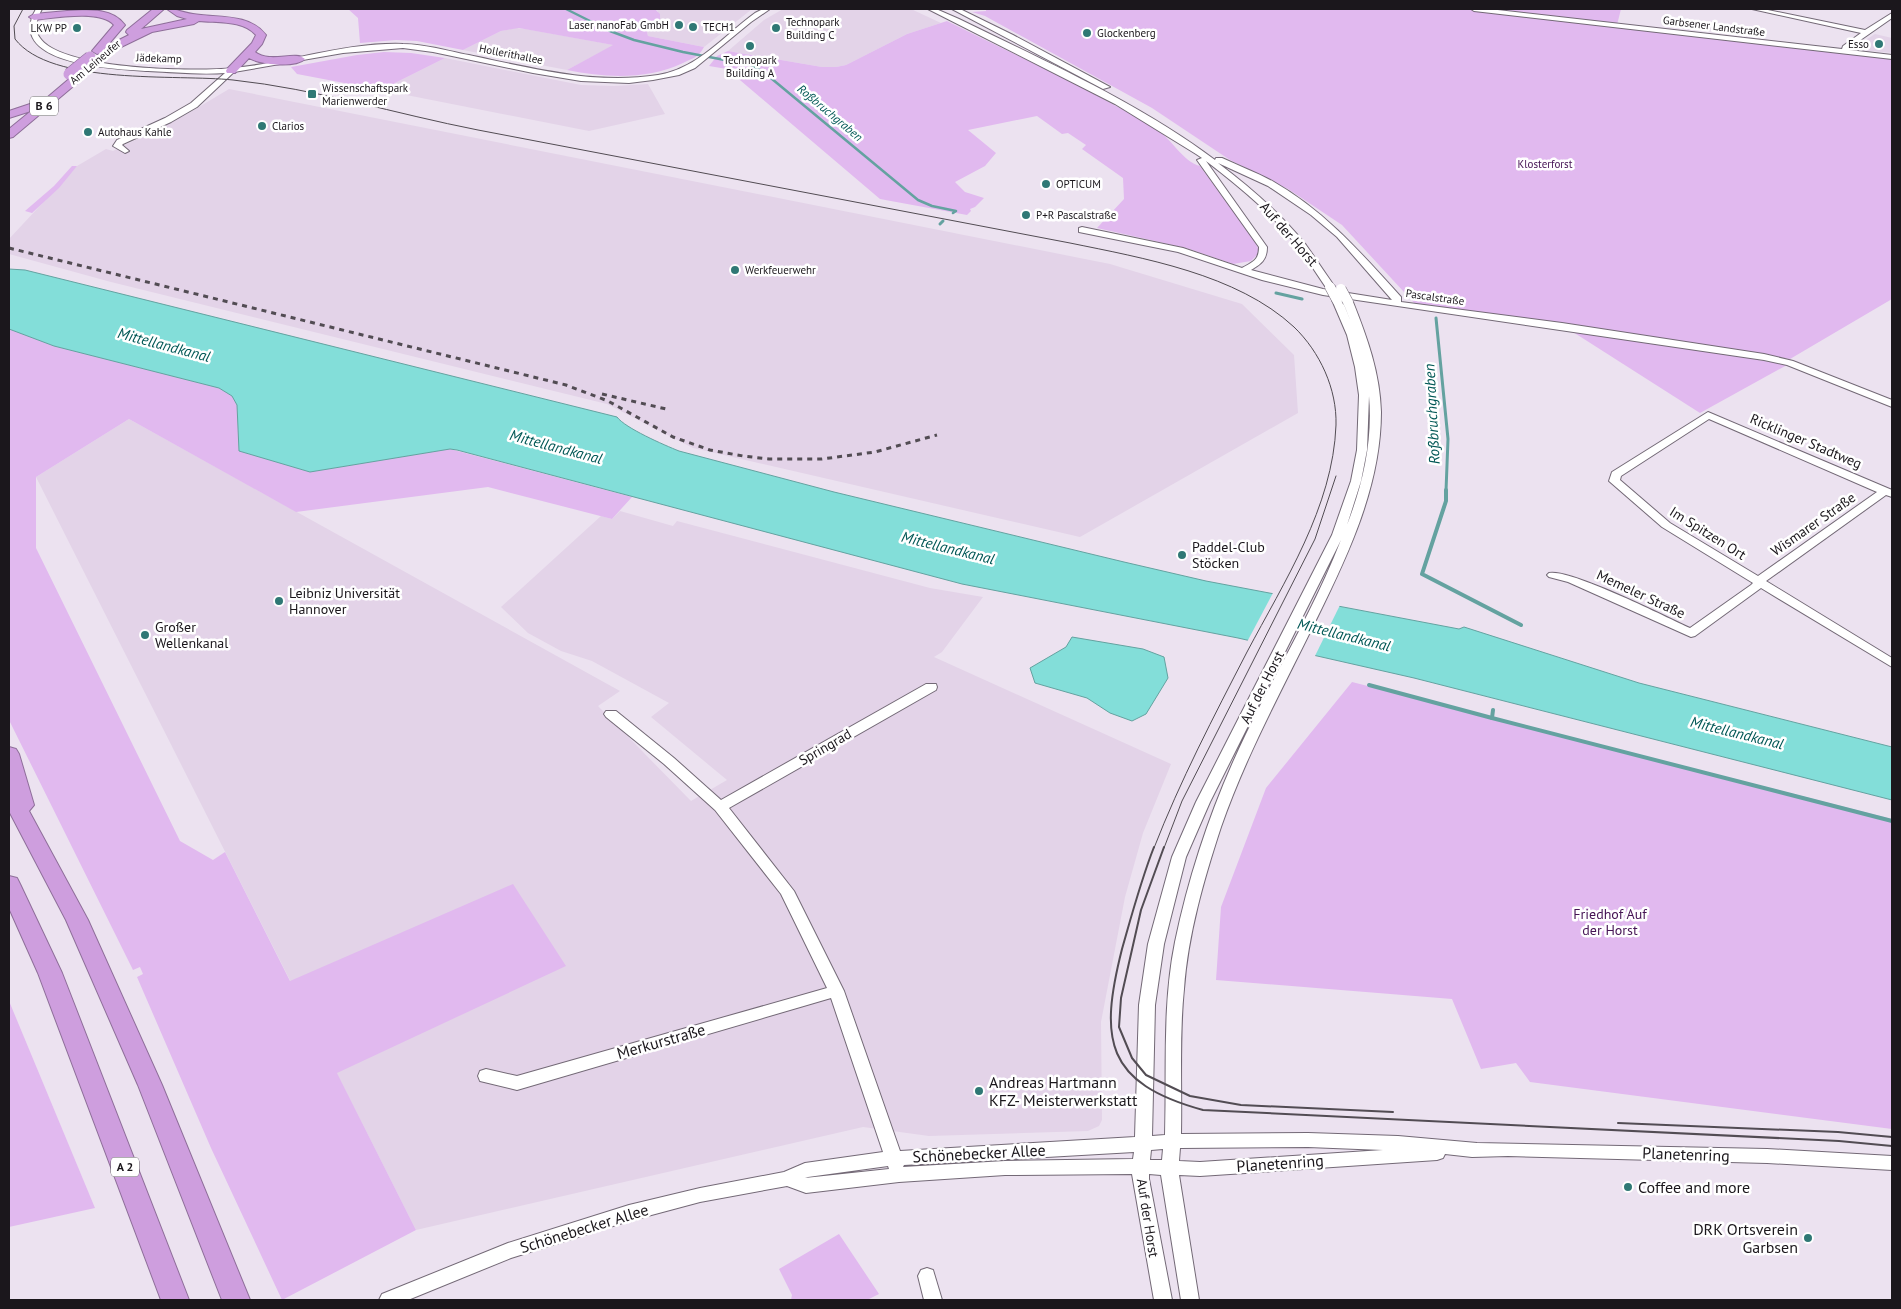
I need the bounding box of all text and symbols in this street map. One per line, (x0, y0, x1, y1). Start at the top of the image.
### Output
street label: Garbsener Landstraße (1662, 13, 1766, 39)
place label: Technopark Building C (786, 15, 840, 42)
place label: Laser nanoFab GmbH (569, 18, 669, 32)
marker: Laser nanoFab GmbH (673, 19, 685, 31)
place label: TECH1 (703, 20, 735, 34)
place label: LKW PP (31, 21, 67, 35)
marker: TECH1 (687, 21, 699, 33)
marker: LKW PP (71, 22, 83, 34)
marker: Technopark Building C (770, 22, 782, 34)
place label: Glockenberg (1097, 26, 1156, 40)
marker: Glockenberg (1081, 27, 1093, 39)
street label: Am Leineufer (67, 37, 123, 87)
place label: Esso (1848, 37, 1869, 51)
marker: Esso (1873, 38, 1885, 50)
marker: Technopark Building A (744, 40, 756, 52)
street label: Hollerithallee (478, 41, 544, 67)
street label: Jädekamp (135, 50, 182, 66)
place label: Technopark Building A (723, 53, 777, 80)
place label: Wissenschaftspark Marienwerder (322, 81, 409, 108)
water label: Roßbruchgraben (795, 81, 866, 144)
marker: Wissenschaftspark Marienwerder (306, 88, 318, 100)
road number: B 6 (30, 96, 58, 115)
place label: Clarios (272, 119, 305, 133)
marker: Clarios (256, 120, 268, 132)
place label: Autohaus Kahle (98, 125, 172, 139)
marker: Autohaus Kahle (82, 126, 94, 138)
park label: Klosterforst (1518, 157, 1573, 171)
place label: OPTICUM (1056, 177, 1101, 191)
marker: OPTICUM (1040, 178, 1052, 190)
street label: Auf der Horst (1256, 198, 1322, 270)
place label: P+R Pascalstraße (1036, 208, 1117, 222)
marker: P+R Pascalstraße (1020, 209, 1032, 221)
place label: Werkfeuerwehr (745, 263, 816, 277)
marker: Werkfeuerwehr (729, 264, 741, 276)
street label: Pascalstraße (1405, 286, 1466, 308)
water label: Mittellandkanal (116, 323, 213, 366)
water label: Roßbruchgraben (1419, 363, 1444, 465)
street label: Ricklinger Stadtweg (1747, 409, 1865, 473)
water label: Mittellandkanal (508, 425, 605, 468)
street label: Wismarer Straße (1767, 488, 1859, 560)
street label: Im Spitzen Ort (1666, 502, 1750, 564)
water label: Mittellandkanal (900, 527, 997, 568)
place label: Paddel-Club Stöcken (1192, 538, 1265, 572)
marker: Paddel-Club Stöcken (1176, 549, 1188, 561)
street label: Memeler Straße (1594, 566, 1688, 622)
place label: Leibniz Universität Hannover (289, 584, 400, 618)
marker: Leibniz Universität Hannover (273, 595, 285, 607)
water label: Mittellandkanal (1296, 614, 1393, 655)
place label: Großer Wellenkanal (155, 618, 228, 652)
marker: Großer Wellenkanal (139, 629, 151, 641)
street label: Auf der Horst (1236, 647, 1288, 726)
water label: Mittellandkanal (1689, 712, 1786, 753)
street label: Springrad (795, 725, 855, 769)
park label: Friedhof Auf der Horst (1573, 905, 1647, 939)
street label: Merkurstraße (614, 1019, 708, 1063)
place label: Andreas Hartmann KFZ- Meisterwerkstatt (989, 1072, 1138, 1110)
marker: Andreas Hartmann KFZ- Meisterwerkstatt (973, 1085, 985, 1097)
street label: Schönebecker Allee (912, 1140, 1046, 1166)
street label: Planetenring (1642, 1142, 1730, 1166)
street label: Planetenring (1236, 1150, 1324, 1176)
road number: A 2 (111, 1158, 139, 1176)
street label: Auf der Horst (1133, 1177, 1163, 1259)
place label: Coffee and more (1638, 1177, 1750, 1197)
marker: Coffee and more (1622, 1181, 1634, 1193)
street label: Schönebecker Allee (517, 1199, 651, 1257)
place label: DRK Ortsverein Garbsen (1693, 1219, 1798, 1257)
marker: DRK Ortsverein Garbsen (1802, 1232, 1814, 1244)

